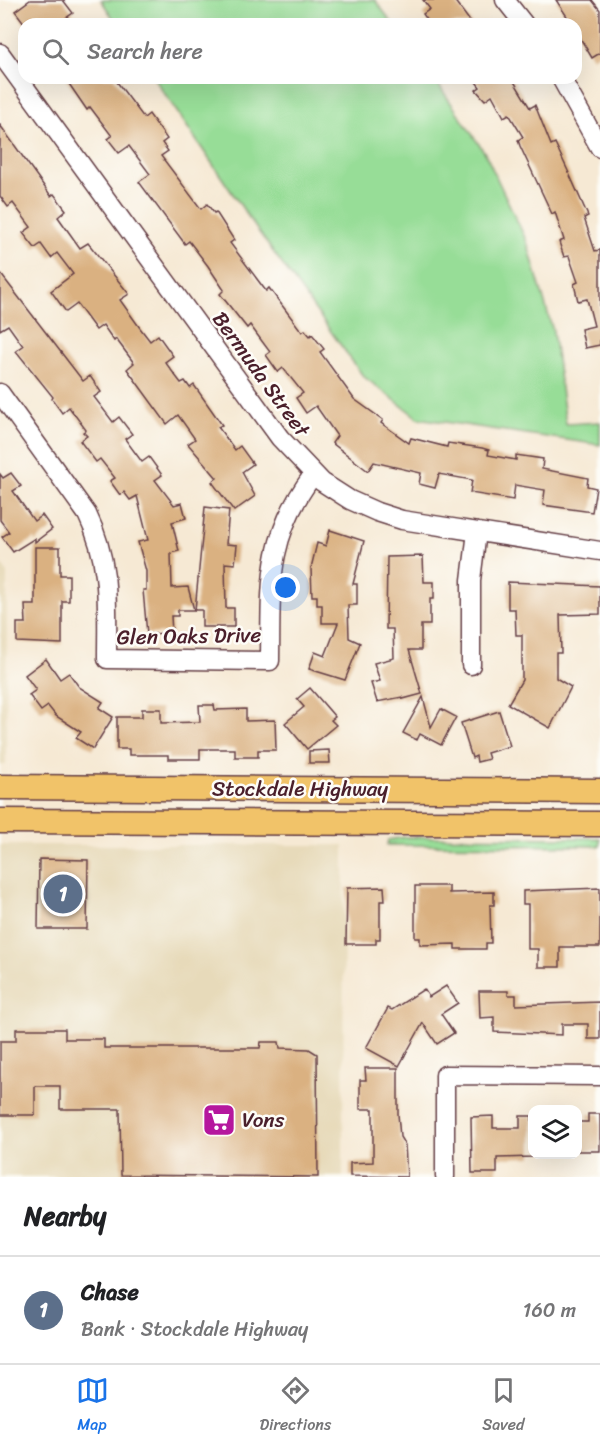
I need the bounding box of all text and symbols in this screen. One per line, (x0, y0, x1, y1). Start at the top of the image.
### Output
search box (18, 18, 582, 84)
text: Search here (87, 32, 203, 71)
icon: search (39, 35, 72, 68)
street label: Bermuda Street (202, 303, 321, 446)
your location (271, 573, 300, 602)
street label: Glen Oaks Drive (116, 616, 262, 656)
street label: Stockdale Highway (212, 770, 388, 808)
pin: 1 (44, 872, 82, 916)
place label: Vons (242, 1101, 285, 1139)
supermarket icon: Vons (201, 1102, 237, 1138)
map controls (528, 1105, 582, 1159)
button: layers (528, 1105, 582, 1159)
text: Nearby (24, 1193, 106, 1239)
text: Chase (81, 1273, 139, 1312)
text: 1 (39, 1293, 48, 1328)
text: 160 m (523, 1293, 576, 1328)
text: Bank · Stockdale Highway (81, 1312, 308, 1347)
tab: Map (76, 1374, 109, 1439)
tab: Directions (260, 1374, 331, 1439)
tab: Saved (482, 1374, 524, 1439)

